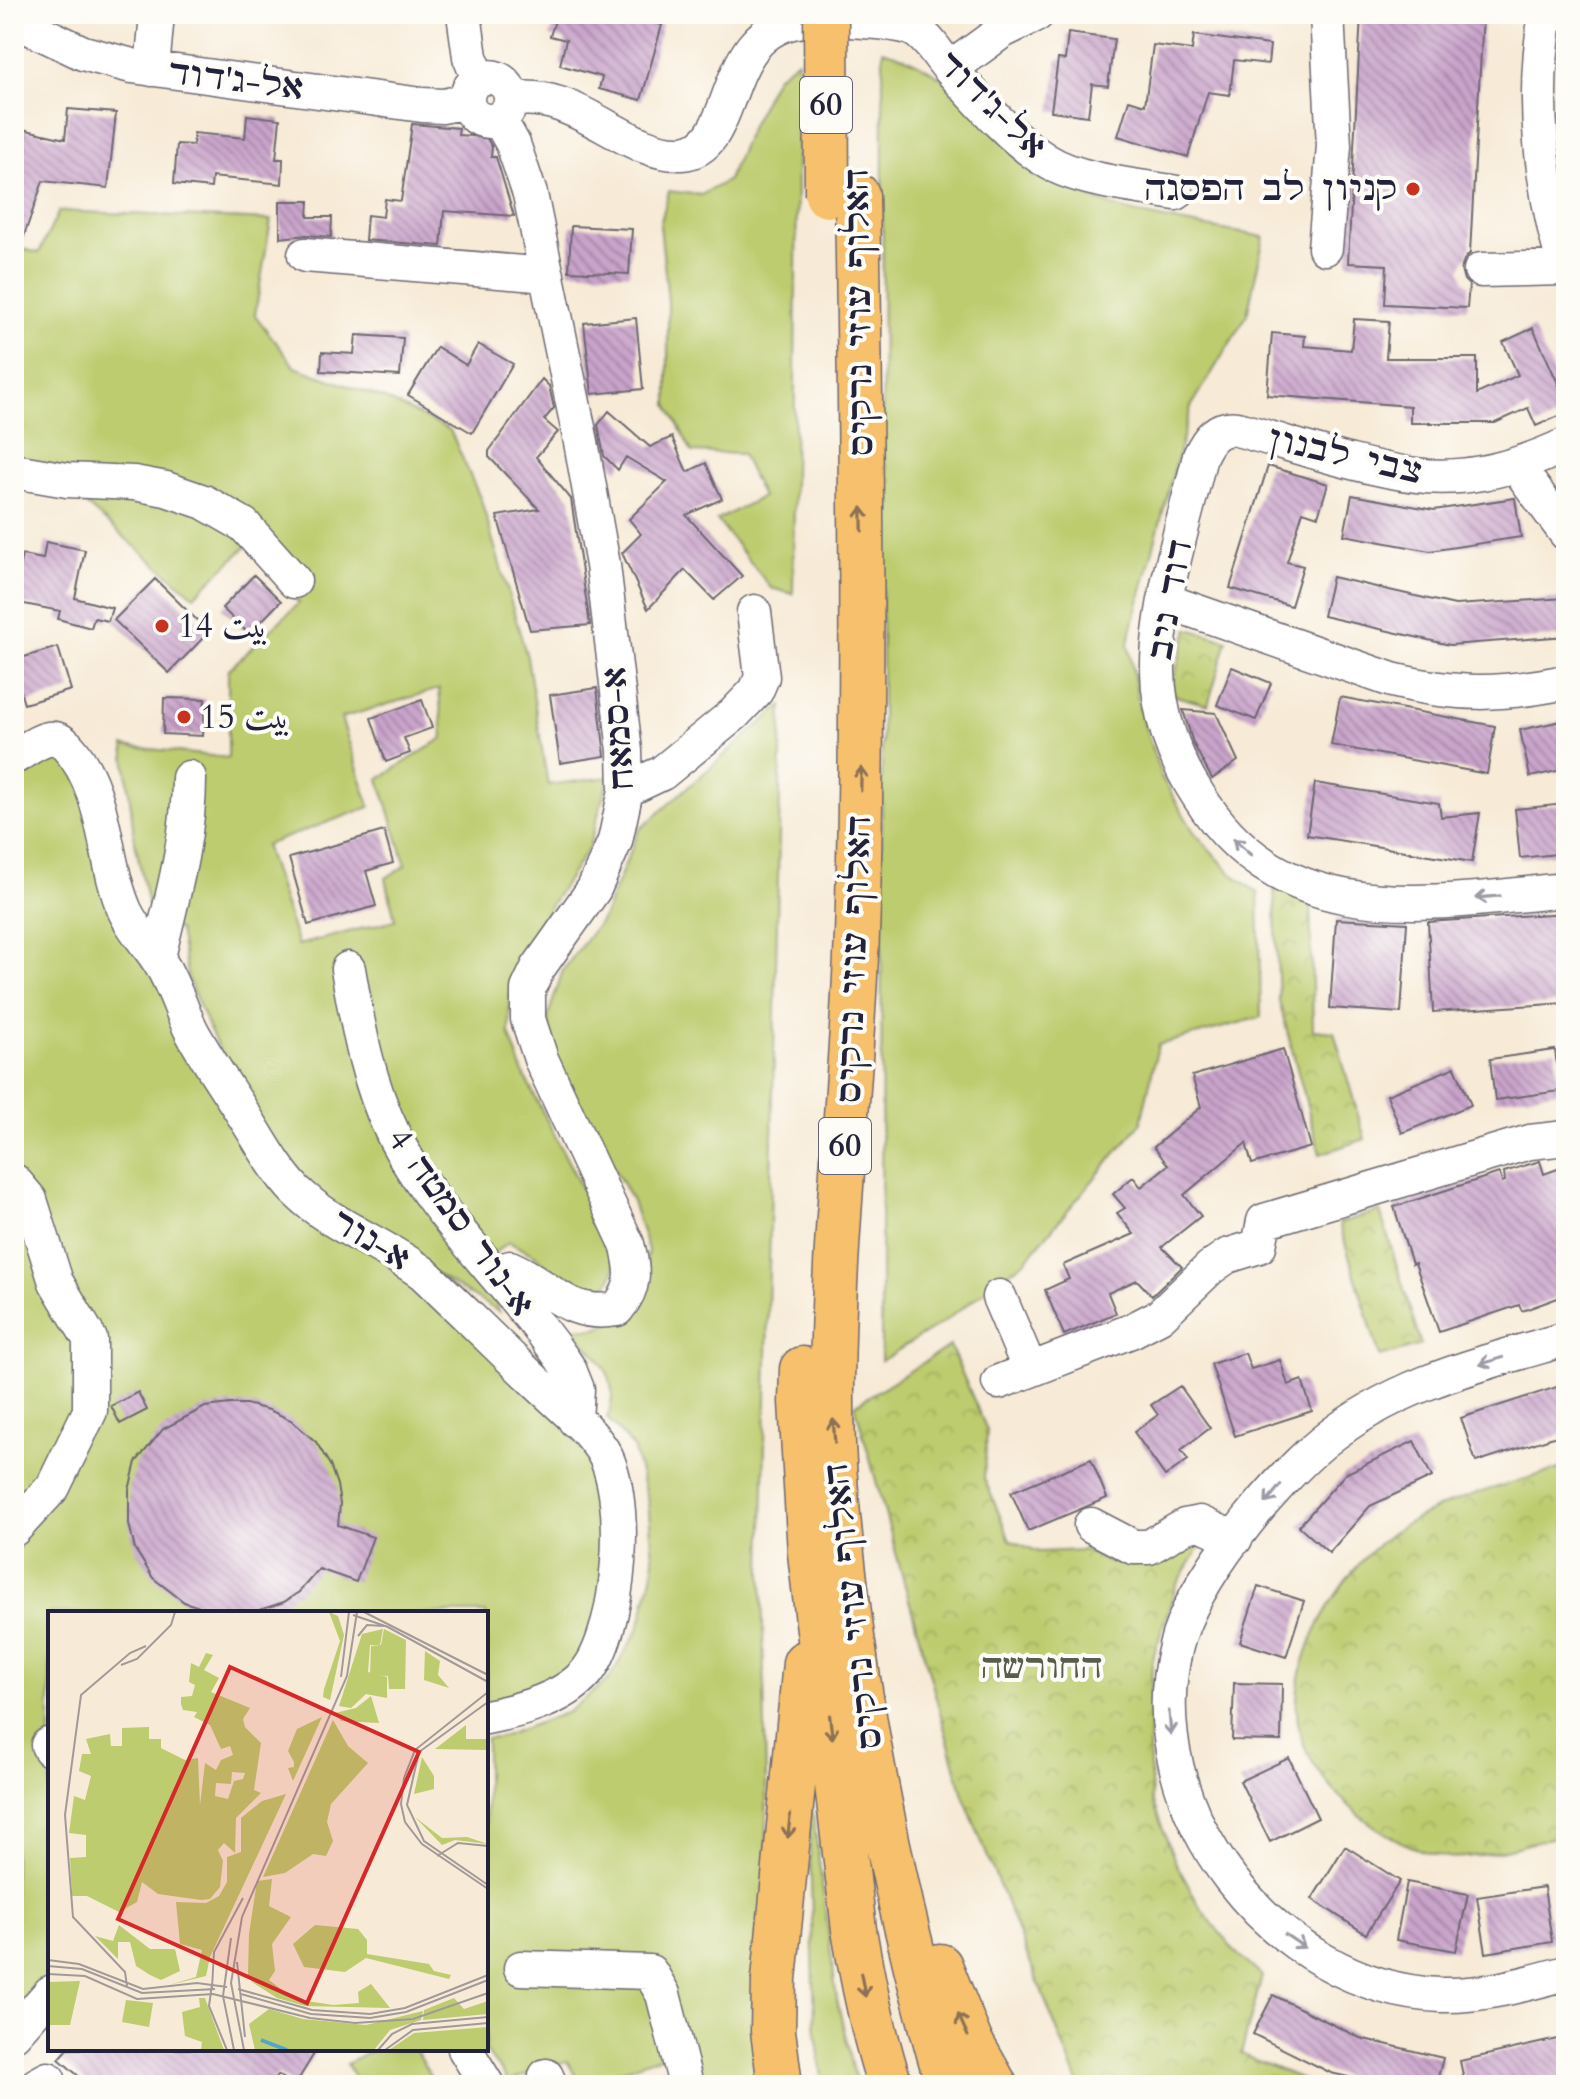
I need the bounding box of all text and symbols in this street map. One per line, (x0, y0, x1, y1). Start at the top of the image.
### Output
street label: אל-ג'דוד (927, 41, 1057, 169)
street label: אל-ג'דוד (166, 49, 306, 111)
road number: 60 (800, 77, 852, 133)
place label: קניון לב הפסגה (1145, 166, 1397, 212)
street label: האלוף עוזי נרקיס (833, 168, 885, 456)
marker: קניון לב הפסגה (1404, 180, 1422, 198)
street label: צבי לבנון (1263, 415, 1427, 495)
one-way arrow (855, 506, 870, 533)
street label: דוד ניב (1137, 536, 1203, 664)
place label: بيت 14 (178, 603, 268, 649)
marker: بيت 14 (153, 617, 171, 635)
street label: א-סמאח (591, 665, 645, 791)
place label: بيت 15 (200, 694, 290, 740)
marker: بيت 15 (175, 708, 193, 726)
one-way arrow (853, 766, 869, 793)
street label: האלוף עוזי נרקיס (826, 815, 882, 1103)
one-way arrow (1233, 838, 1253, 856)
one-way arrow (1475, 890, 1502, 905)
street label: א-נור סמטה 4 (377, 1118, 545, 1326)
road number: 60 (819, 1118, 871, 1174)
street label: א-נור (323, 1198, 419, 1282)
one-way arrow (1479, 1354, 1505, 1369)
one-way arrow (826, 1418, 841, 1444)
street label: האלוף עוזי נרקיס (813, 1461, 893, 1751)
one-way arrow (1264, 1483, 1282, 1503)
inset map (48, 1611, 488, 2051)
park label: החורשה (981, 1644, 1103, 1690)
one-way arrow (1163, 1709, 1178, 1736)
one-way arrow (823, 1713, 838, 1740)
one-way arrow (781, 1812, 796, 1839)
one-way arrow (1284, 1932, 1306, 1949)
one-way arrow (857, 1972, 872, 1997)
one-way arrow (954, 2013, 969, 2038)

